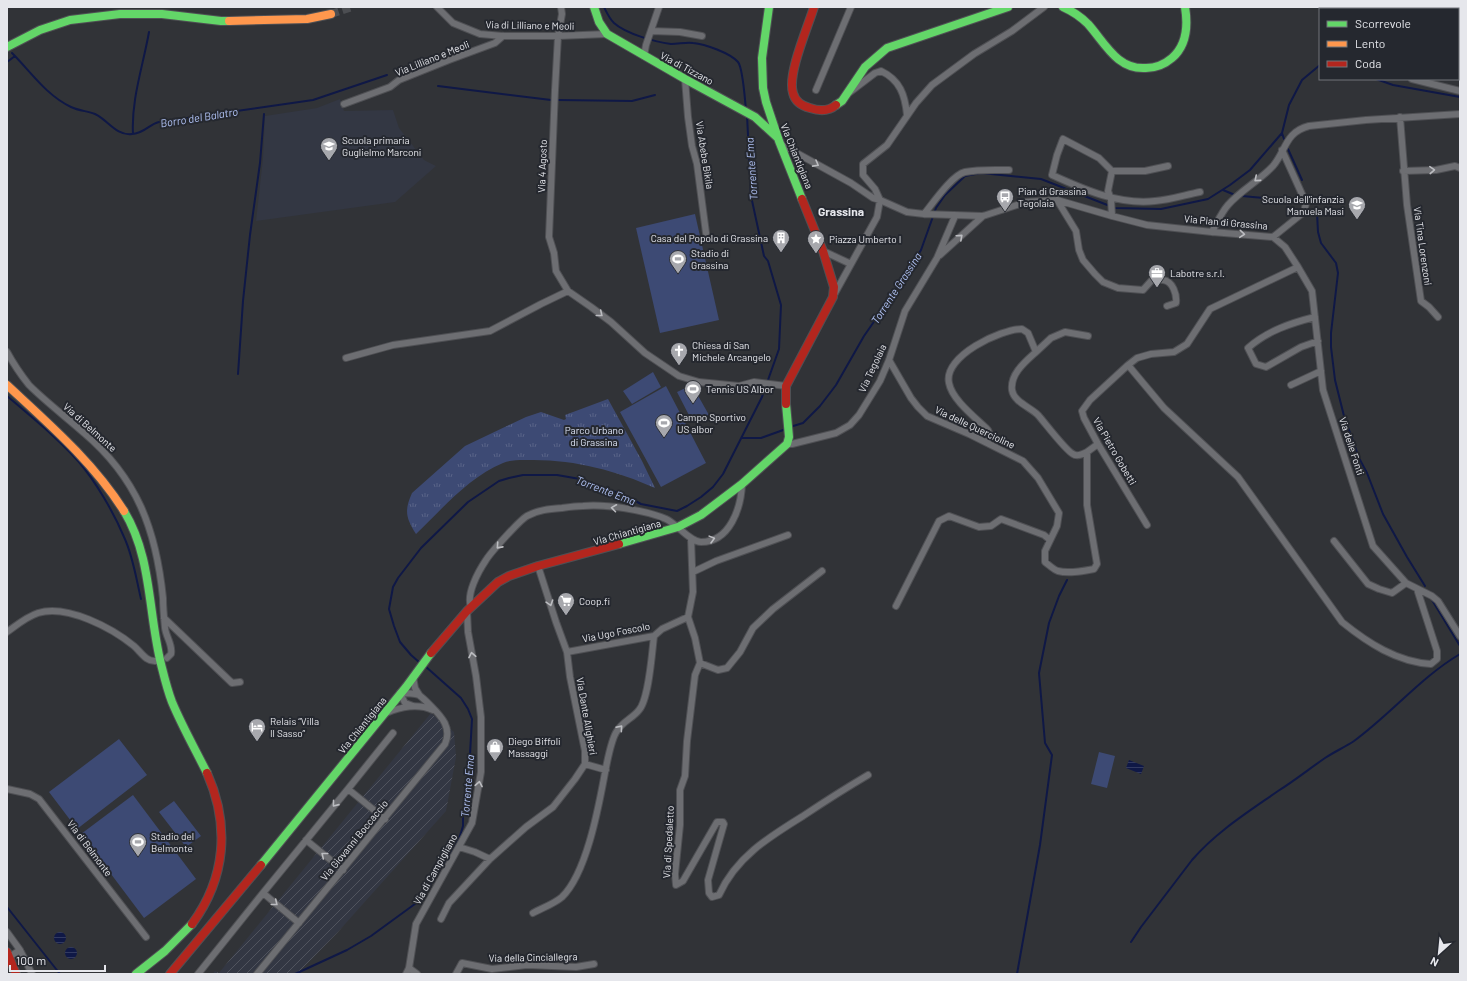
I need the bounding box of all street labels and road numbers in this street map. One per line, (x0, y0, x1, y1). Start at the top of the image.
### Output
street label: Via di Lilliano e Meoli (485, 18, 575, 32)
street label: Via Lilliano e Meoli (393, 38, 471, 78)
street label: Via di Tizzano (658, 49, 716, 87)
street label: Via Abebe Bikila (694, 120, 716, 190)
street label: Via Chiantigiana (778, 121, 816, 191)
street label: Via 4 Agosto (535, 139, 549, 193)
street label: Via Tina Lorenzoni (1412, 206, 1434, 286)
street label: Via Pian di Grassina (1184, 212, 1268, 232)
street label: Via Tegolaia (856, 342, 888, 394)
street label: Via di Belmonte (61, 400, 119, 454)
street label: Via delle Quercioline (933, 403, 1017, 451)
street label: Via Pietro Gobetti (1091, 415, 1139, 487)
street label: Via delle Fonti (1337, 415, 1367, 477)
street label: Via Chiantigiana (592, 517, 662, 547)
street label: Via Ugo Foscolo (581, 620, 651, 644)
street label: Via Dante Alighieri (574, 676, 600, 756)
street label: Via Chiantigiana (335, 694, 389, 756)
street label: Via Giovanni Boccaccio (318, 797, 390, 883)
street label: Via di Spedaletto (660, 805, 676, 879)
street label: Via di Belmonte (65, 818, 115, 878)
street label: Via di Campigliano (411, 832, 459, 906)
street label: Via della Cinciallegra (488, 950, 578, 964)

